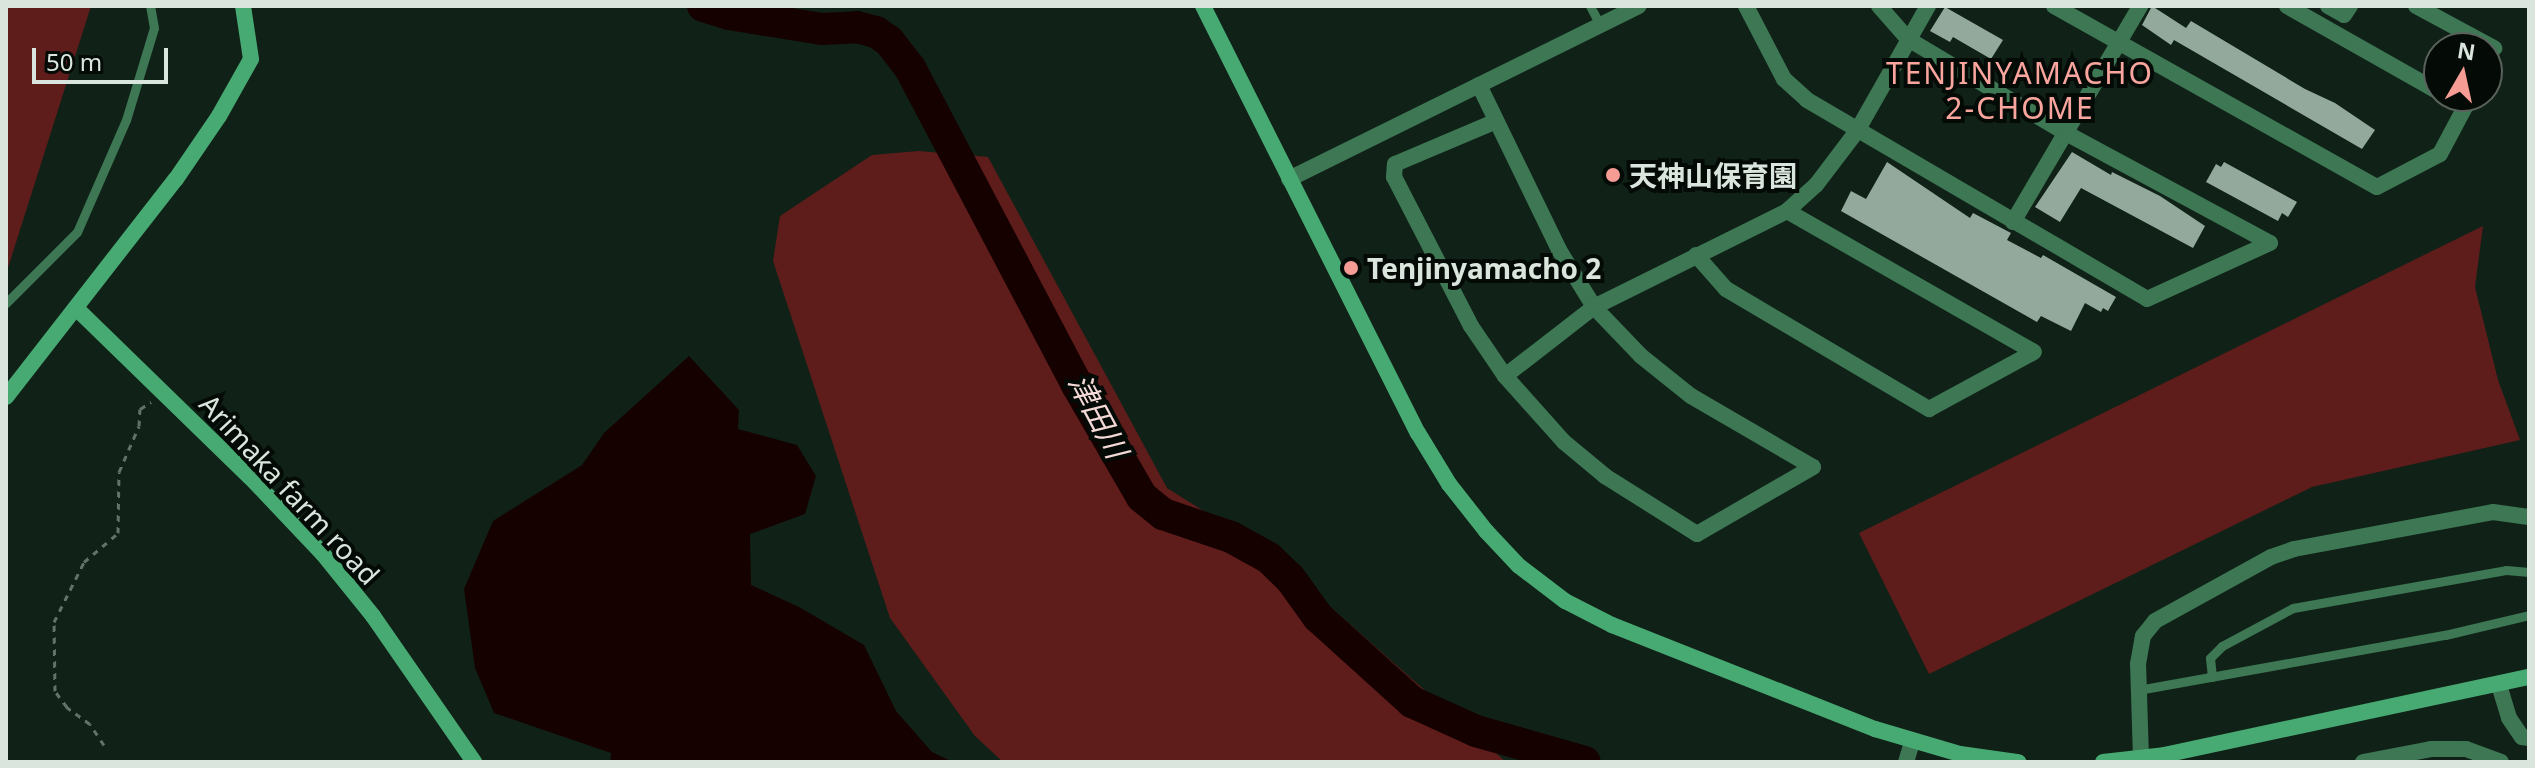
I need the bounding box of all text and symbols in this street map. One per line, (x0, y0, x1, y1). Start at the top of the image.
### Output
scale bar (36, 32, 172, 82)
north arrow (2423, 32, 2503, 112)
text: N (2455, 34, 2478, 66)
text: 50 m (46, 45, 102, 78)
district label: TENJINYAMACHO 2-CHOME (1886, 55, 2154, 126)
place label: 天神山保育園 (1629, 158, 1797, 192)
marker: 天神山保育園 (1604, 166, 1622, 184)
place label: Tenjinyamacho 2 (1367, 251, 1601, 285)
marker: Tenjinyamacho 2 (1342, 259, 1360, 277)
water label: 津田川 (1061, 368, 1135, 464)
street label: Arimaka farm road (193, 387, 387, 591)

